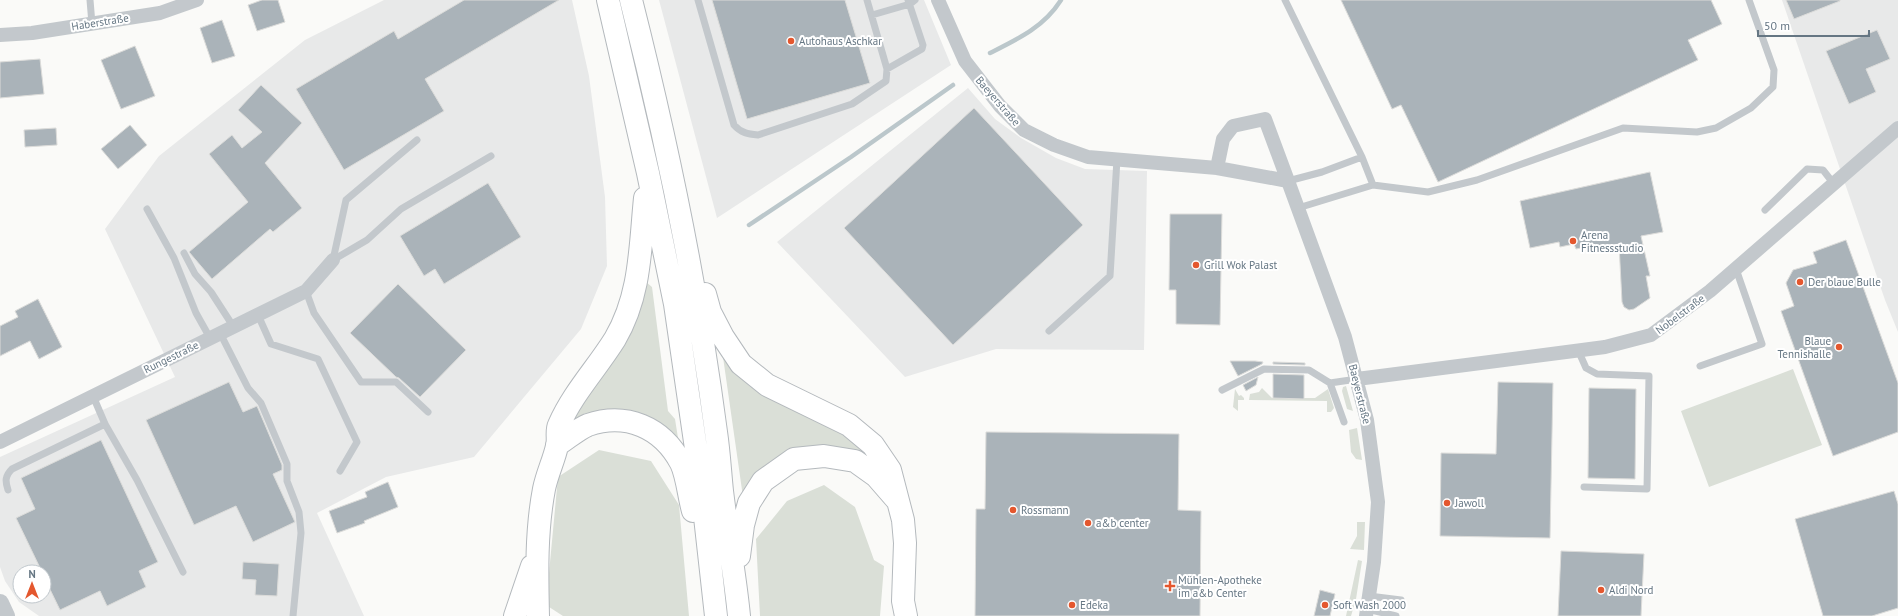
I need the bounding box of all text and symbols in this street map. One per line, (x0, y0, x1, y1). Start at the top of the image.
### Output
street label: Haberstraße (70, 11, 130, 33)
scale bar (1758, 12, 1869, 38)
text: 50 m (1764, 18, 1790, 33)
place label: Autohaus Aschkar (799, 34, 882, 48)
marker: Autohaus Aschkar (786, 36, 796, 46)
street label: Baeyerstraße (973, 73, 1024, 129)
place label: Arena Fitnessstudio (1581, 228, 1643, 255)
marker: Arena Fitnessstudio (1568, 236, 1578, 246)
place label: Grill Wok Palast (1204, 258, 1278, 272)
marker: Grill Wok Palast (1191, 260, 1201, 270)
place label: Der blaue Bulle (1808, 275, 1881, 289)
marker: Der blaue Bulle (1795, 277, 1805, 287)
street label: Nobelstraße (1653, 291, 1708, 337)
place label: Blaue Tennishalle (1778, 334, 1831, 361)
street label: Rungestraße (141, 337, 201, 376)
marker: Blaue Tennishalle (1834, 342, 1844, 352)
street label: Baeyerstraße (1346, 363, 1374, 426)
place label: Jawoll (1454, 496, 1485, 510)
marker: Jawoll (1442, 498, 1452, 508)
place label: Rossmann (1021, 503, 1069, 517)
marker: Rossmann (1008, 505, 1018, 515)
place label: a&b center (1096, 516, 1149, 530)
marker: a&b center (1083, 518, 1093, 528)
north arrow (12, 564, 52, 604)
text: N (28, 567, 36, 581)
place label: Mühlen-Apotheke im a&b Center (1178, 573, 1262, 600)
marker: Mühlen-Apotheke im a&b Center (1165, 581, 1175, 591)
place label: Aldi Nord (1609, 583, 1653, 597)
marker: Aldi Nord (1596, 585, 1606, 595)
place label: Edeka (1080, 598, 1108, 612)
place label: Soft Wash 2000 (1333, 598, 1406, 612)
marker: Edeka (1067, 600, 1077, 610)
marker: Soft Wash 2000 (1320, 600, 1330, 610)

